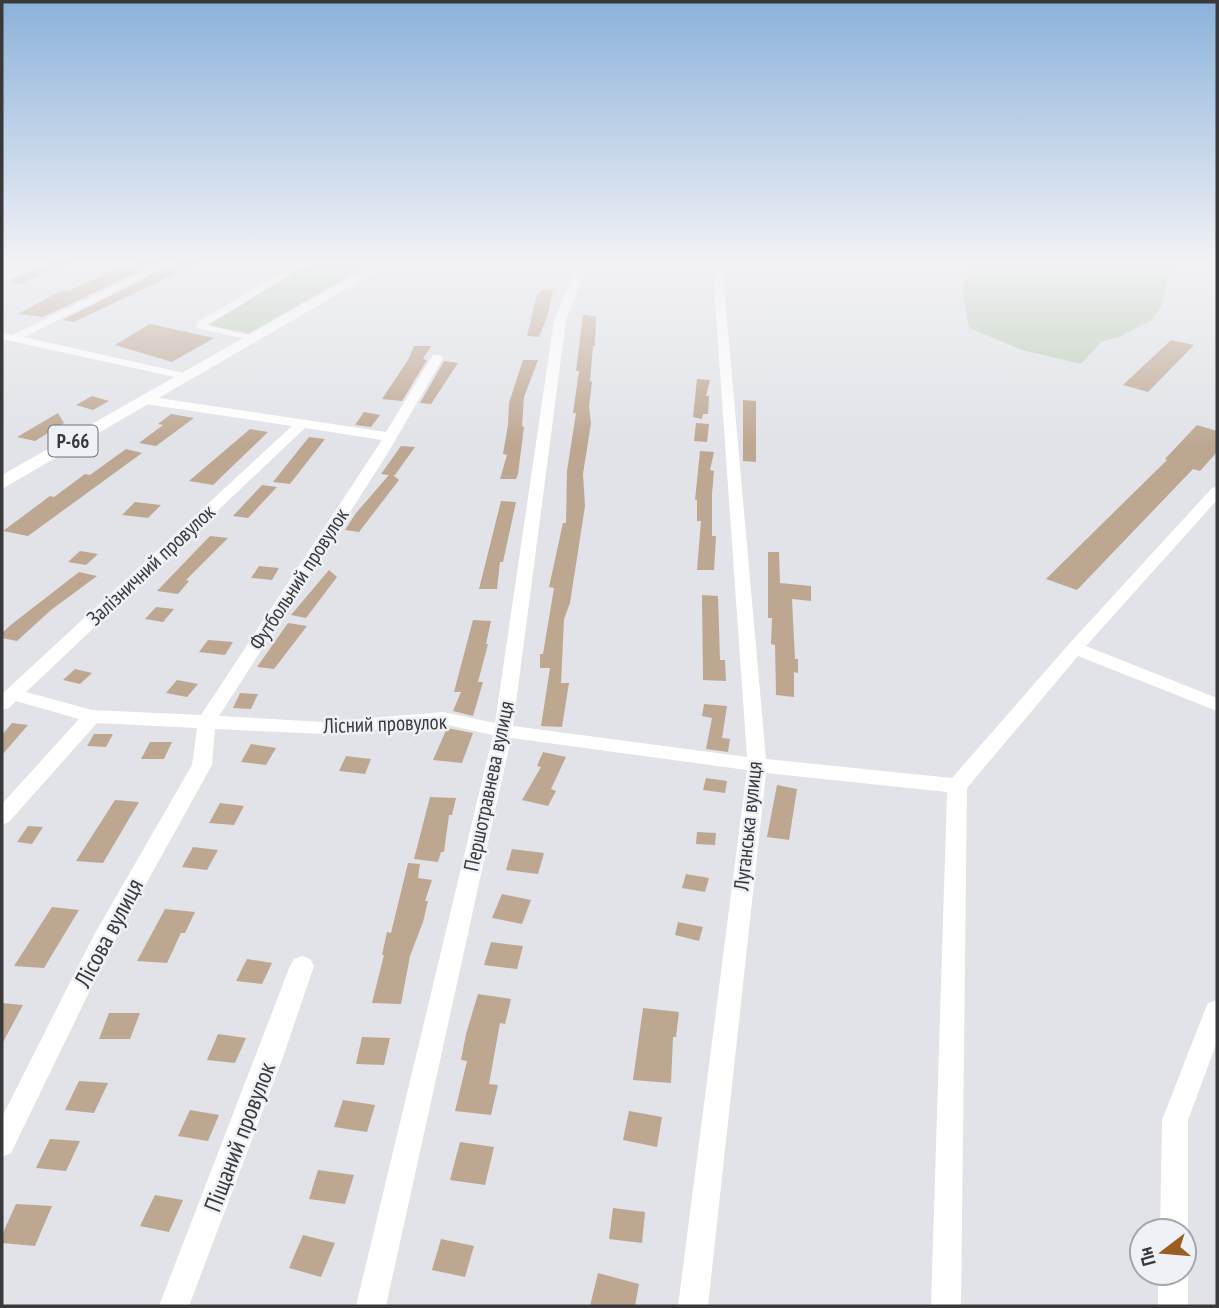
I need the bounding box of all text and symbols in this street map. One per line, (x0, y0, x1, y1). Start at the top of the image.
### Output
road number: Р-66 (48, 426, 98, 456)
street label: Залізничний провулок (81, 498, 220, 631)
street label: Футбольний провулок (243, 503, 354, 655)
street label: Першотравнева вулиця (457, 698, 520, 873)
street label: Лісний провулок (322, 708, 447, 739)
street label: Луганська вулиця (727, 760, 768, 893)
street label: Лісова вулиця (67, 873, 150, 993)
street label: Піщаний провулок (197, 1057, 282, 1216)
north arrow (1128, 1217, 1198, 1287)
text: Пн (1133, 1245, 1161, 1269)

